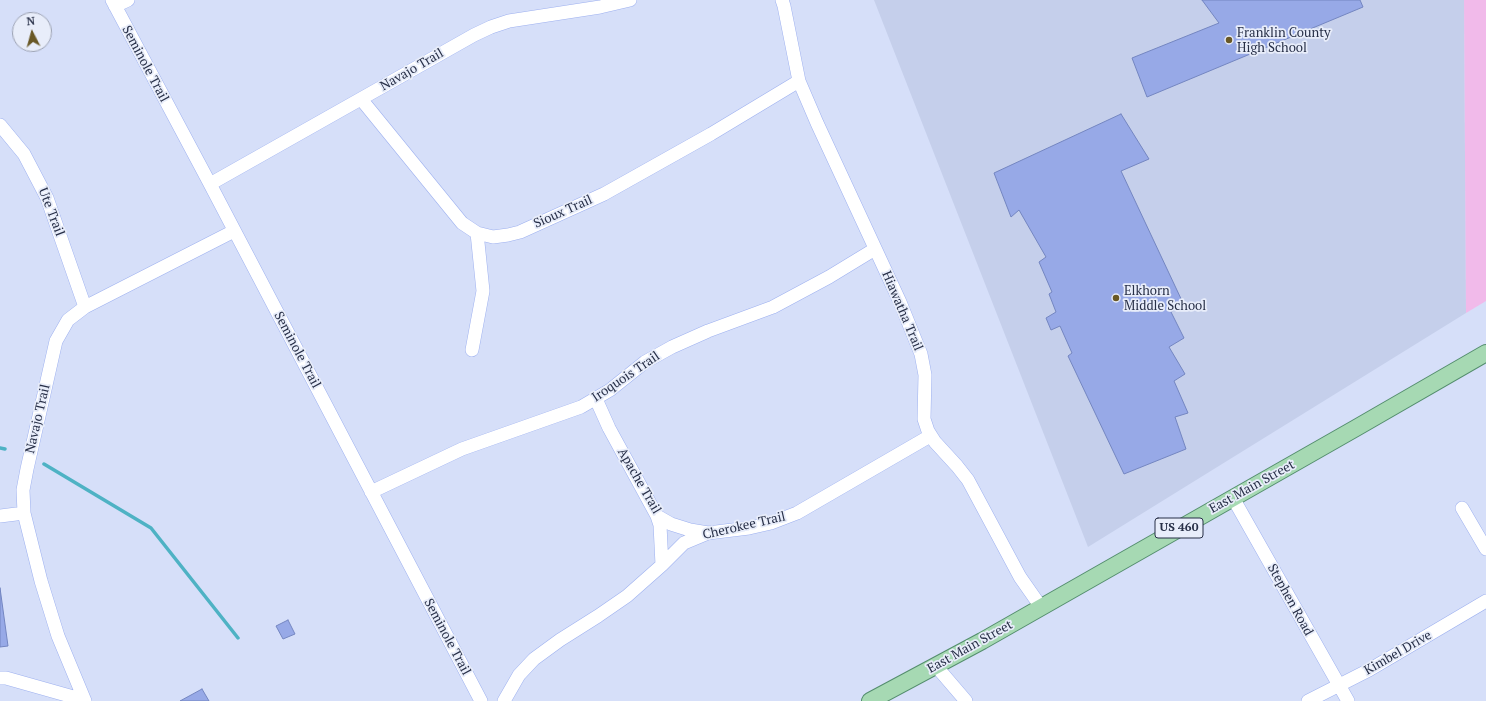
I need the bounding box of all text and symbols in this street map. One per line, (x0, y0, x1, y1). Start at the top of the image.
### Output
north arrow (12, 12, 52, 52)
text: N (26, 14, 36, 28)
street label: Seminole Trail (118, 23, 172, 105)
place label: Franklin County High School (1237, 25, 1331, 56)
marker: Franklin County High School (1224, 35, 1234, 45)
street label: Navajo Trail (378, 46, 446, 94)
street label: Ute Trail (35, 186, 67, 238)
street label: Sioux Trail (531, 192, 595, 232)
street label: Hiawatha Trail (878, 269, 926, 353)
place label: Elkhorn Middle School (1124, 283, 1206, 314)
marker: Elkhorn Middle School (1111, 293, 1121, 303)
street label: Seminole Trail (270, 309, 324, 391)
street label: Iroquois Trail (589, 349, 663, 405)
street label: Navajo Trail (22, 383, 54, 455)
street label: Apache Trail (614, 445, 664, 517)
street label: East Main Street (1207, 457, 1297, 517)
street label: Cherokee Trail (701, 509, 787, 543)
road number: US 460 (1155, 518, 1203, 538)
street label: Stephen Road (1264, 561, 1316, 639)
street label: Seminole Trail (420, 596, 474, 678)
street label: East Main Street (925, 617, 1015, 677)
street label: Kimbel Drive (1362, 627, 1434, 679)

